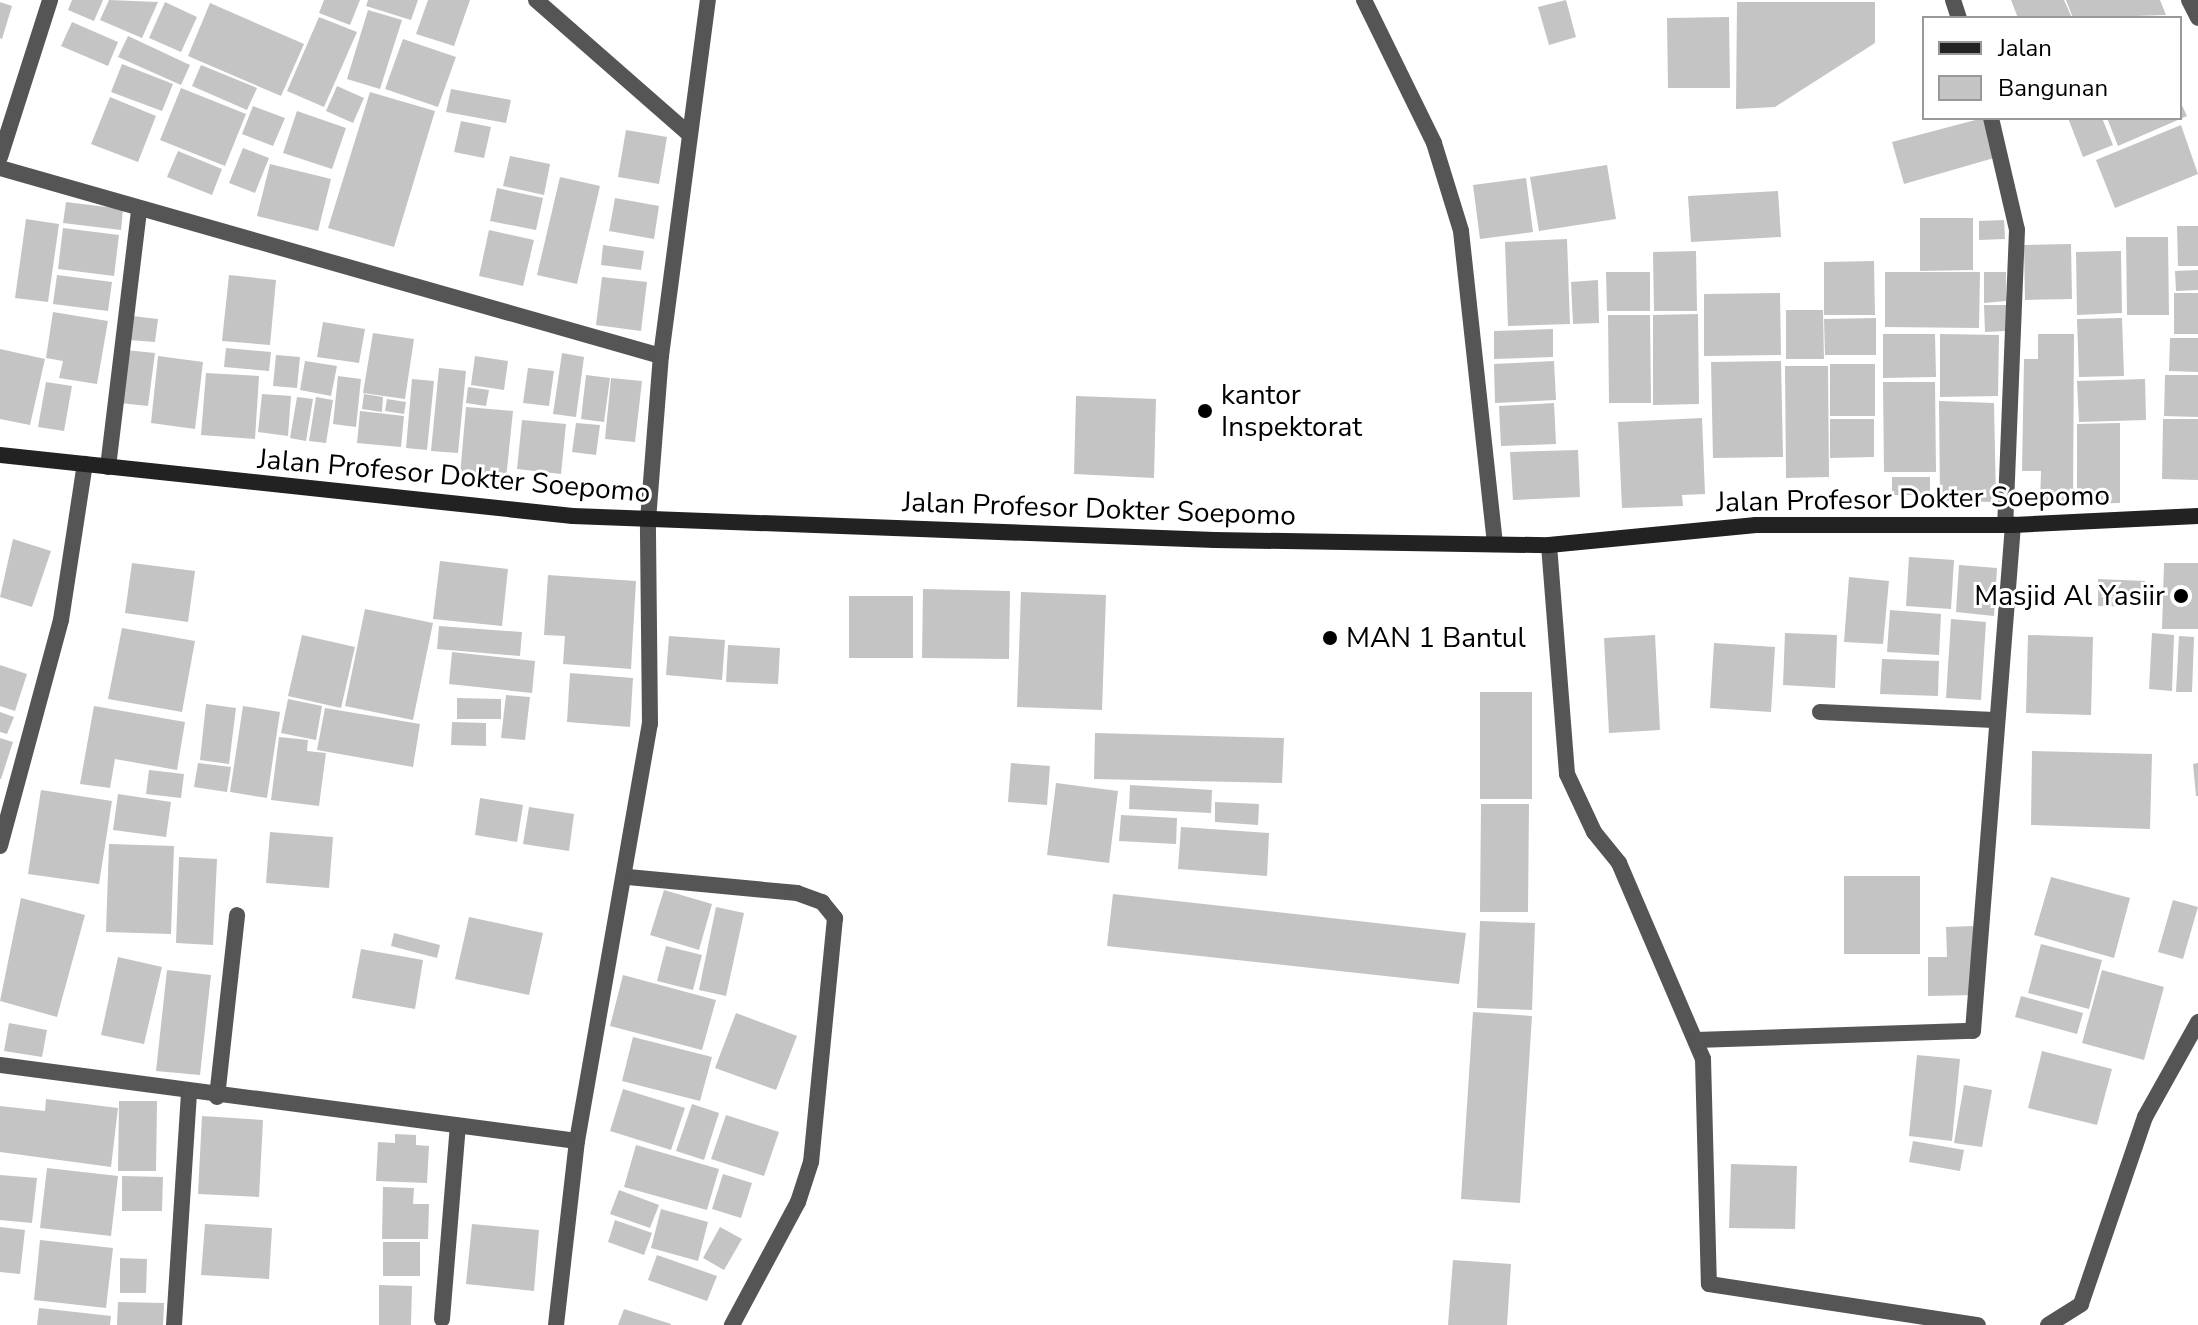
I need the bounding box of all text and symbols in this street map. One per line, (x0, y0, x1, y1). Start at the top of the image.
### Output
legend (1922, 16, 2182, 120)
text: Jalan (1998, 32, 2052, 64)
text: Bangunan (1998, 72, 2108, 104)
place label: kantor Inspektorat (1221, 378, 1362, 444)
marker: kantor Inspektorat (1196, 402, 1214, 420)
street label: Jalan Profesor Dokter Soepomo (256, 442, 652, 510)
street label: Jalan Profesor Dokter Soepomo (1716, 479, 2110, 519)
street label: Jalan Profesor Dokter Soepomo (902, 485, 1296, 533)
place label: Masjid Al Yasiir (1974, 579, 2165, 613)
marker: Masjid Al Yasiir (2172, 587, 2190, 605)
place label: MAN 1 Bantul (1346, 621, 1526, 655)
marker: MAN 1 Bantul (1321, 629, 1339, 647)

